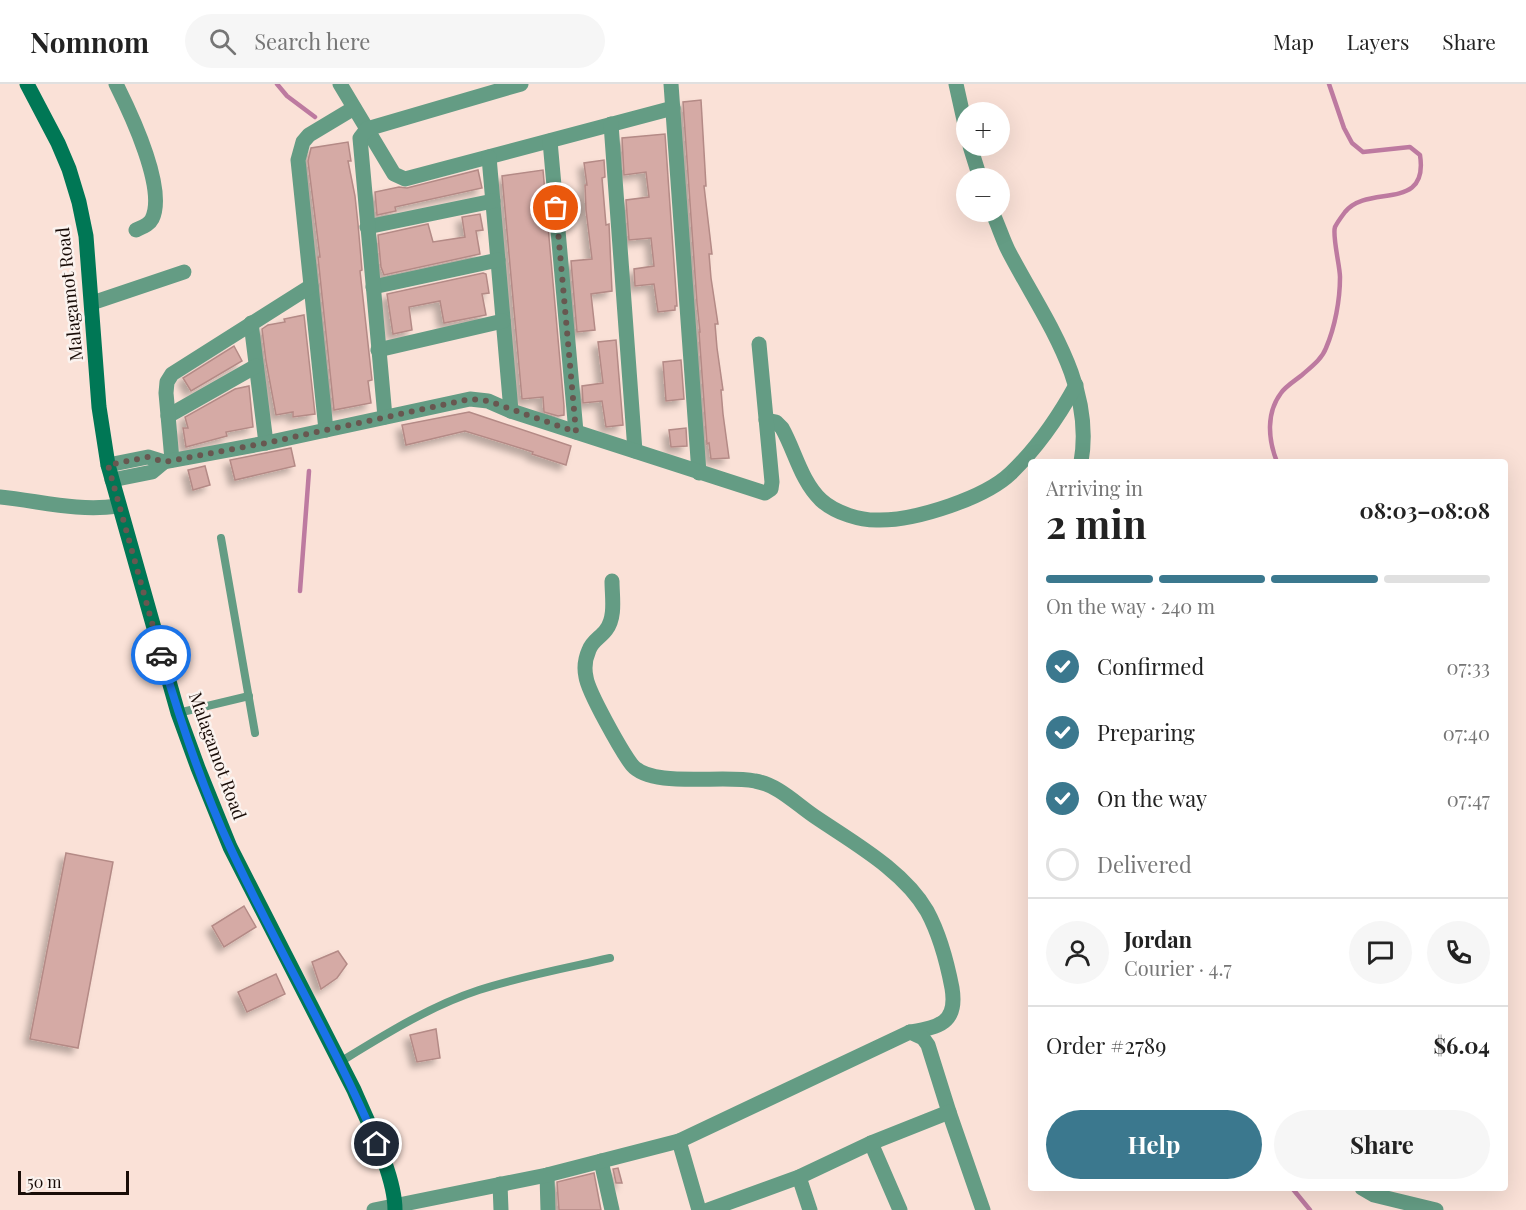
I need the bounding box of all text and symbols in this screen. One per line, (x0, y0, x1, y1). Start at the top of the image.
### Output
search box (185, 14, 605, 68)
text: Nomnom (30, 23, 149, 60)
icon: search (206, 25, 239, 58)
text: Search here (254, 26, 371, 56)
text: Map (1273, 27, 1314, 55)
text: Layers (1347, 27, 1409, 55)
text: Share (1442, 27, 1496, 55)
map controls (956, 102, 1010, 222)
button: + (956, 102, 1010, 156)
button: − (956, 168, 1010, 222)
pin (530, 182, 581, 233)
icon: bag (539, 191, 572, 224)
street label: Malagamot Road (50, 226, 88, 362)
text: Arriving in (1046, 474, 1143, 501)
text: 08:03–08:08 (1359, 495, 1490, 525)
text: 2 min (1046, 497, 1147, 549)
text: On the way · 240 m (1046, 592, 1215, 619)
courier (131, 625, 191, 685)
icon: car (145, 639, 178, 672)
icon: check (1046, 650, 1079, 683)
text: Confirmed (1097, 651, 1204, 681)
text: 07:33 (1447, 653, 1490, 680)
street label: Malagamot Road (184, 688, 252, 823)
icon: check (1046, 716, 1079, 749)
text: Preparing (1097, 717, 1195, 747)
text: 07:40 (1443, 719, 1490, 746)
icon: check (1046, 782, 1079, 815)
text: On the way (1097, 783, 1207, 813)
text: 07:47 (1447, 785, 1490, 812)
text: Delivered (1097, 849, 1192, 879)
button: person (1046, 921, 1109, 984)
button: chat (1349, 921, 1412, 984)
button: phone (1427, 921, 1490, 984)
text: Jordan (1124, 924, 1192, 954)
text: Courier · 4.7 (1124, 954, 1232, 981)
text: Order #2789 (1046, 1030, 1167, 1060)
text: $6.04 (1433, 1030, 1490, 1060)
button: Help (1046, 1110, 1262, 1179)
button: Share (1274, 1110, 1490, 1179)
pin (351, 1118, 402, 1169)
icon: home (360, 1127, 393, 1160)
scale bar (18, 1168, 129, 1196)
text: 50 m (27, 1171, 61, 1192)

